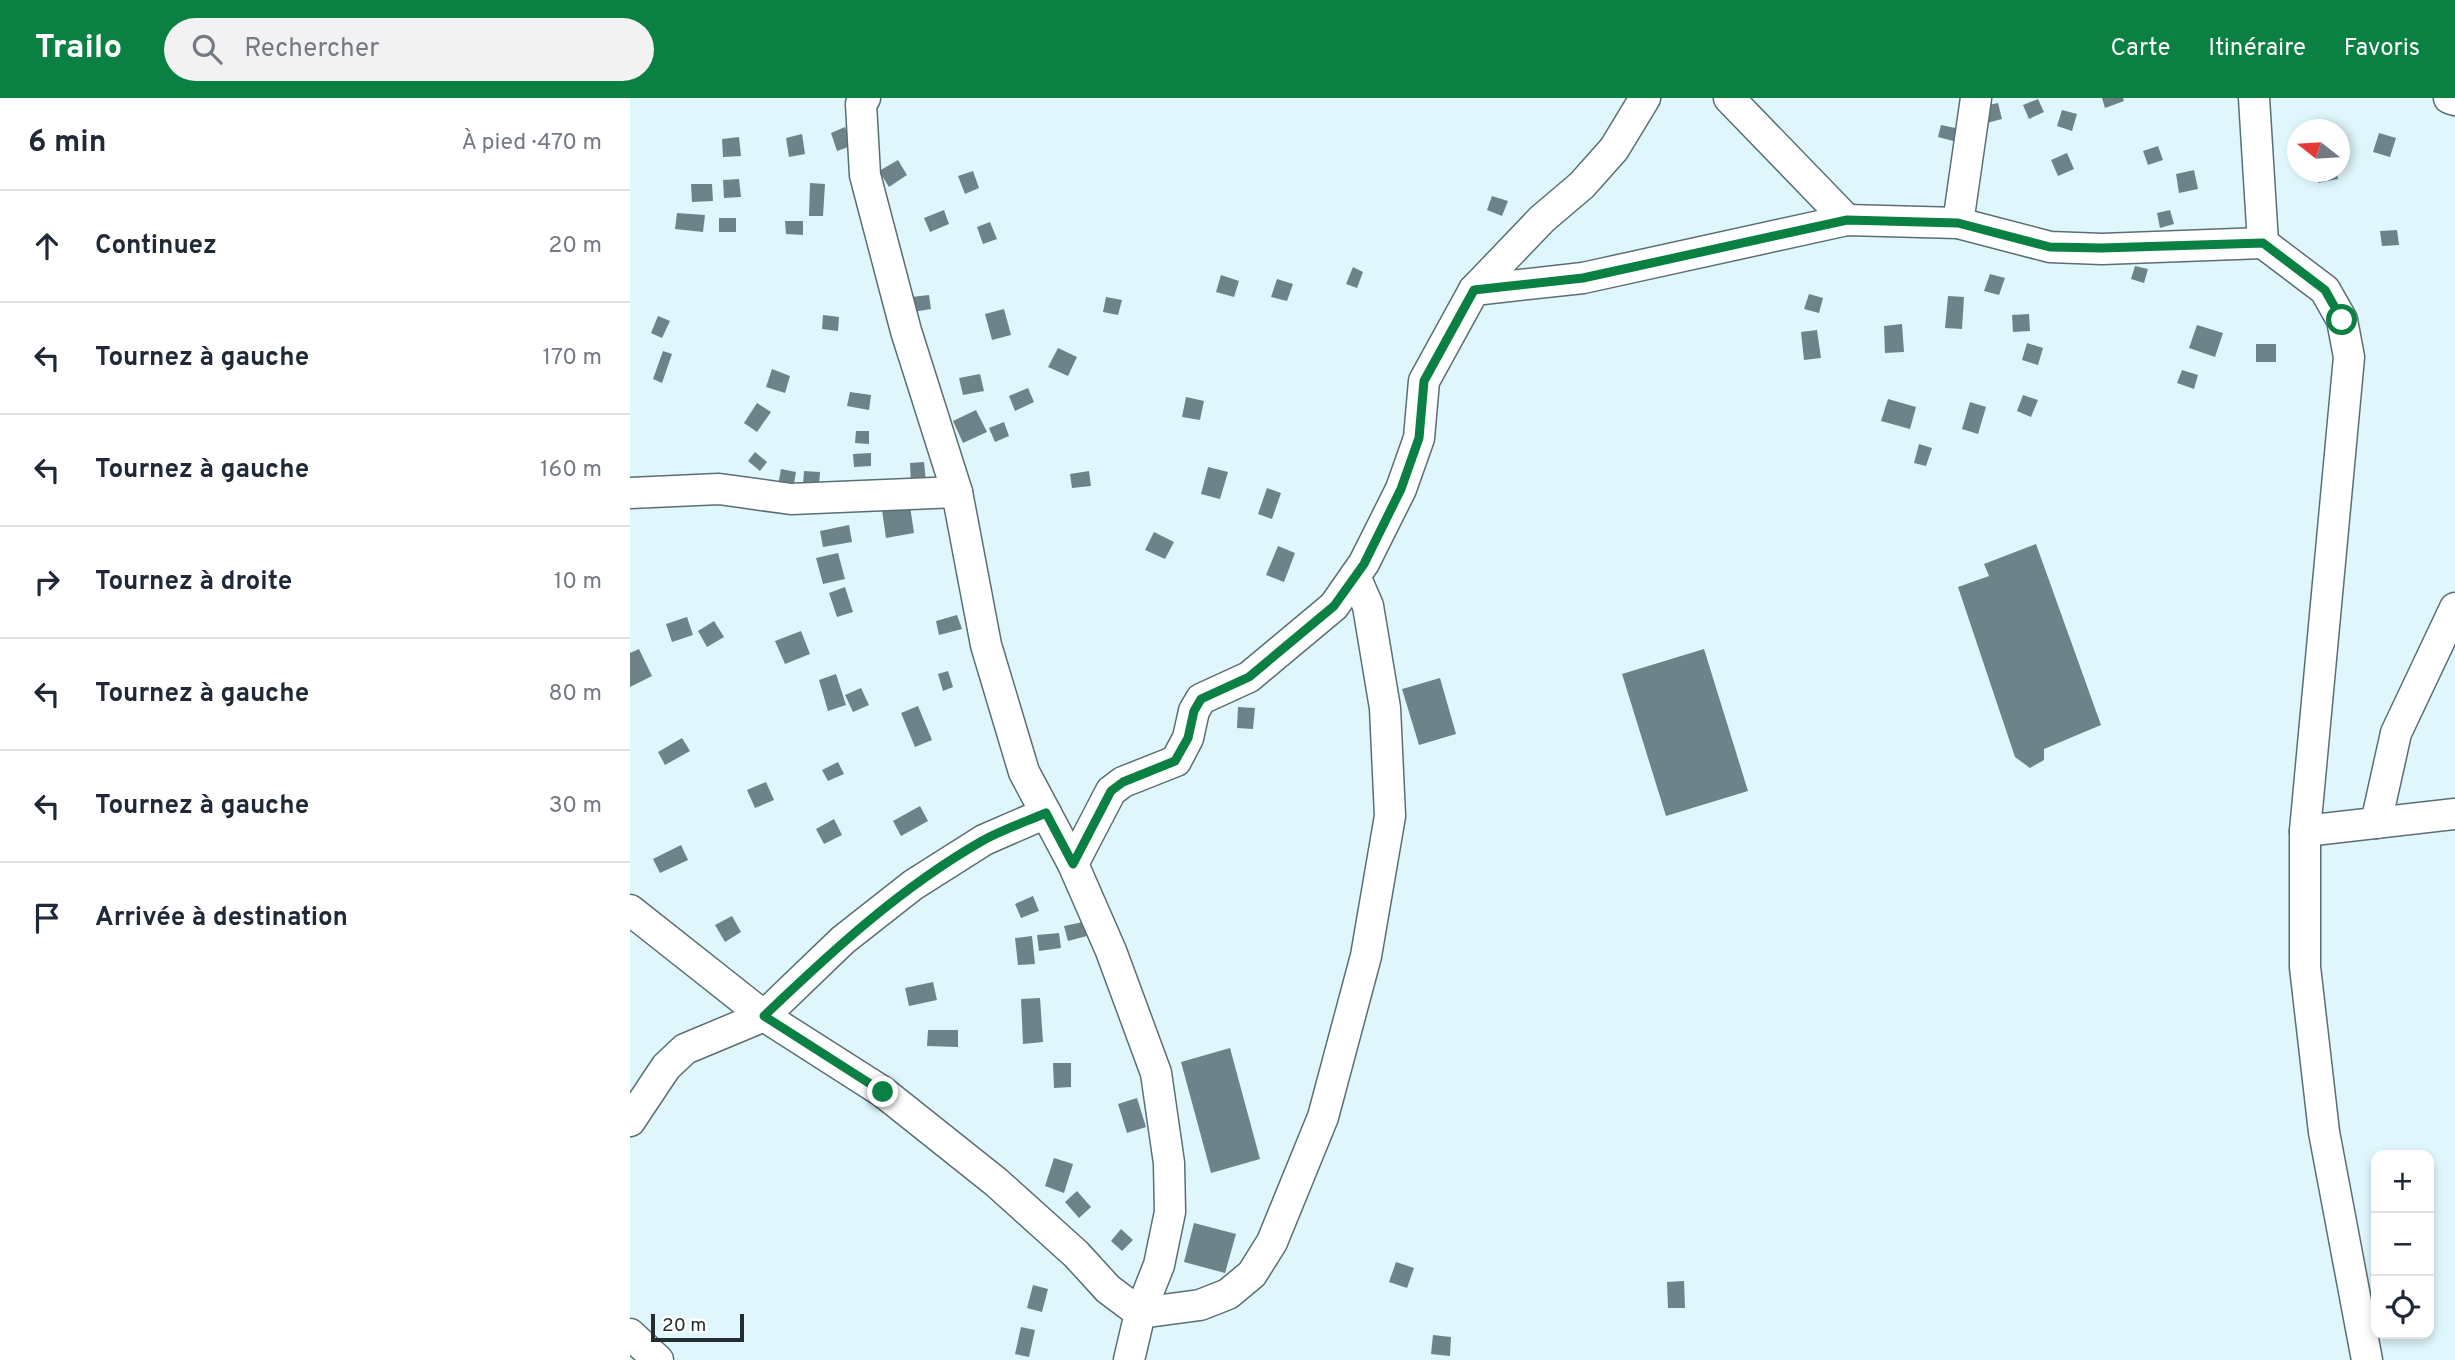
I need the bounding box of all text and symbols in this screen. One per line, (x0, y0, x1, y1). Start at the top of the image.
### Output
search box (164, 18, 654, 81)
text: Trailo (35, 28, 122, 70)
icon: search (188, 30, 226, 68)
text: Rechercher (244, 33, 379, 66)
text: Carte (2110, 34, 2170, 64)
text: Itinéraire (2208, 34, 2306, 64)
text: Favoris (2344, 34, 2420, 64)
north arrow (2287, 119, 2350, 182)
text: 6 min (28, 125, 106, 162)
text: À pied · 470 m (462, 129, 602, 158)
icon: ahead (28, 227, 66, 265)
text: Continuez (95, 230, 217, 263)
text: 20 m (548, 232, 602, 261)
route start (2326, 304, 2357, 335)
icon: left (28, 339, 66, 377)
text: Tournez à gauche (95, 342, 309, 375)
text: 170 m (543, 344, 602, 373)
icon: left (28, 451, 66, 489)
text: Tournez à gauche (95, 454, 309, 487)
text: 160 m (540, 456, 602, 485)
icon: right (28, 563, 66, 601)
text: Tournez à droite (95, 566, 292, 599)
text: 10 m (554, 568, 602, 597)
icon: left (28, 675, 66, 713)
text: Tournez à gauche (95, 678, 309, 711)
text: 80 m (549, 680, 602, 709)
icon: left (28, 787, 66, 825)
text: Tournez à gauche (95, 790, 309, 823)
text: 30 m (549, 792, 602, 821)
icon: arrive (28, 899, 66, 937)
text: Arrivée à destination (95, 902, 348, 935)
route end (867, 1076, 898, 1107)
map controls (2371, 1150, 2434, 1339)
button: + (2371, 1150, 2434, 1213)
button: − (2371, 1213, 2434, 1276)
button: locate (2371, 1276, 2434, 1339)
scale bar (651, 1311, 744, 1343)
text: 20 m (662, 1314, 706, 1338)

